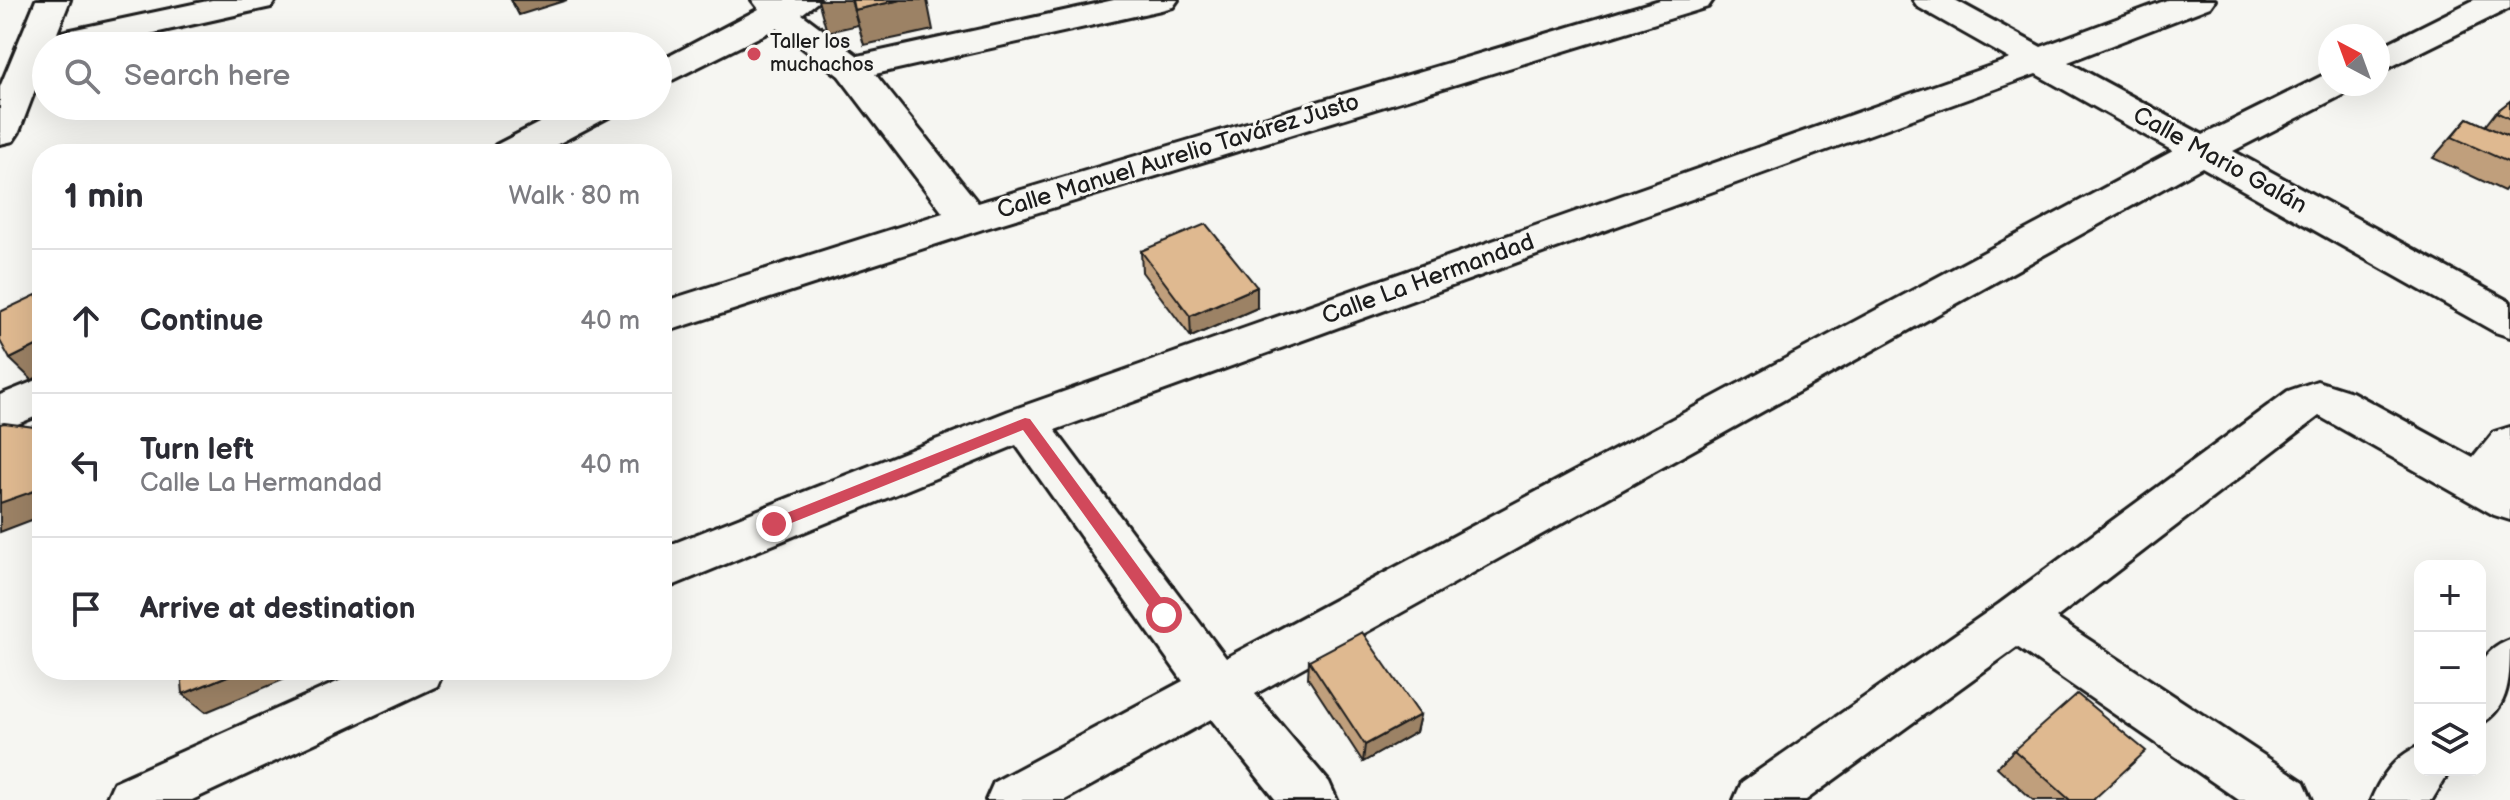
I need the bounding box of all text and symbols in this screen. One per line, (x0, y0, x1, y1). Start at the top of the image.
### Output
north arrow (2318, 24, 2390, 96)
place label: Taller los muchachos (770, 30, 874, 77)
search box (32, 32, 672, 120)
marker: Taller los muchachos (745, 45, 763, 63)
icon: search (60, 54, 104, 98)
text: Search here (124, 58, 290, 94)
street label: Calle Manuel Aurelio Tavárez Justo (993, 87, 1363, 225)
street label: Calle Mario Galán (2128, 100, 2312, 220)
text: 1 min (64, 176, 144, 217)
text: Walk · 80 m (509, 181, 640, 212)
street label: Calle La Hermandad (1318, 227, 1538, 331)
icon: ahead (64, 299, 108, 343)
text: Continue (140, 303, 263, 339)
text: 40 m (580, 306, 640, 337)
text: Turn left (140, 432, 254, 468)
icon: left (64, 443, 108, 487)
text: 40 m (580, 450, 640, 481)
text: Calle La Hermandad (140, 468, 382, 499)
route end (756, 506, 792, 542)
map controls (2414, 560, 2486, 776)
button: + (2414, 560, 2486, 632)
icon: arrive (64, 587, 108, 631)
text: Arrive at destination (140, 591, 416, 627)
route start (1146, 597, 1182, 633)
button: − (2414, 632, 2486, 704)
button: layers (2414, 704, 2486, 776)

